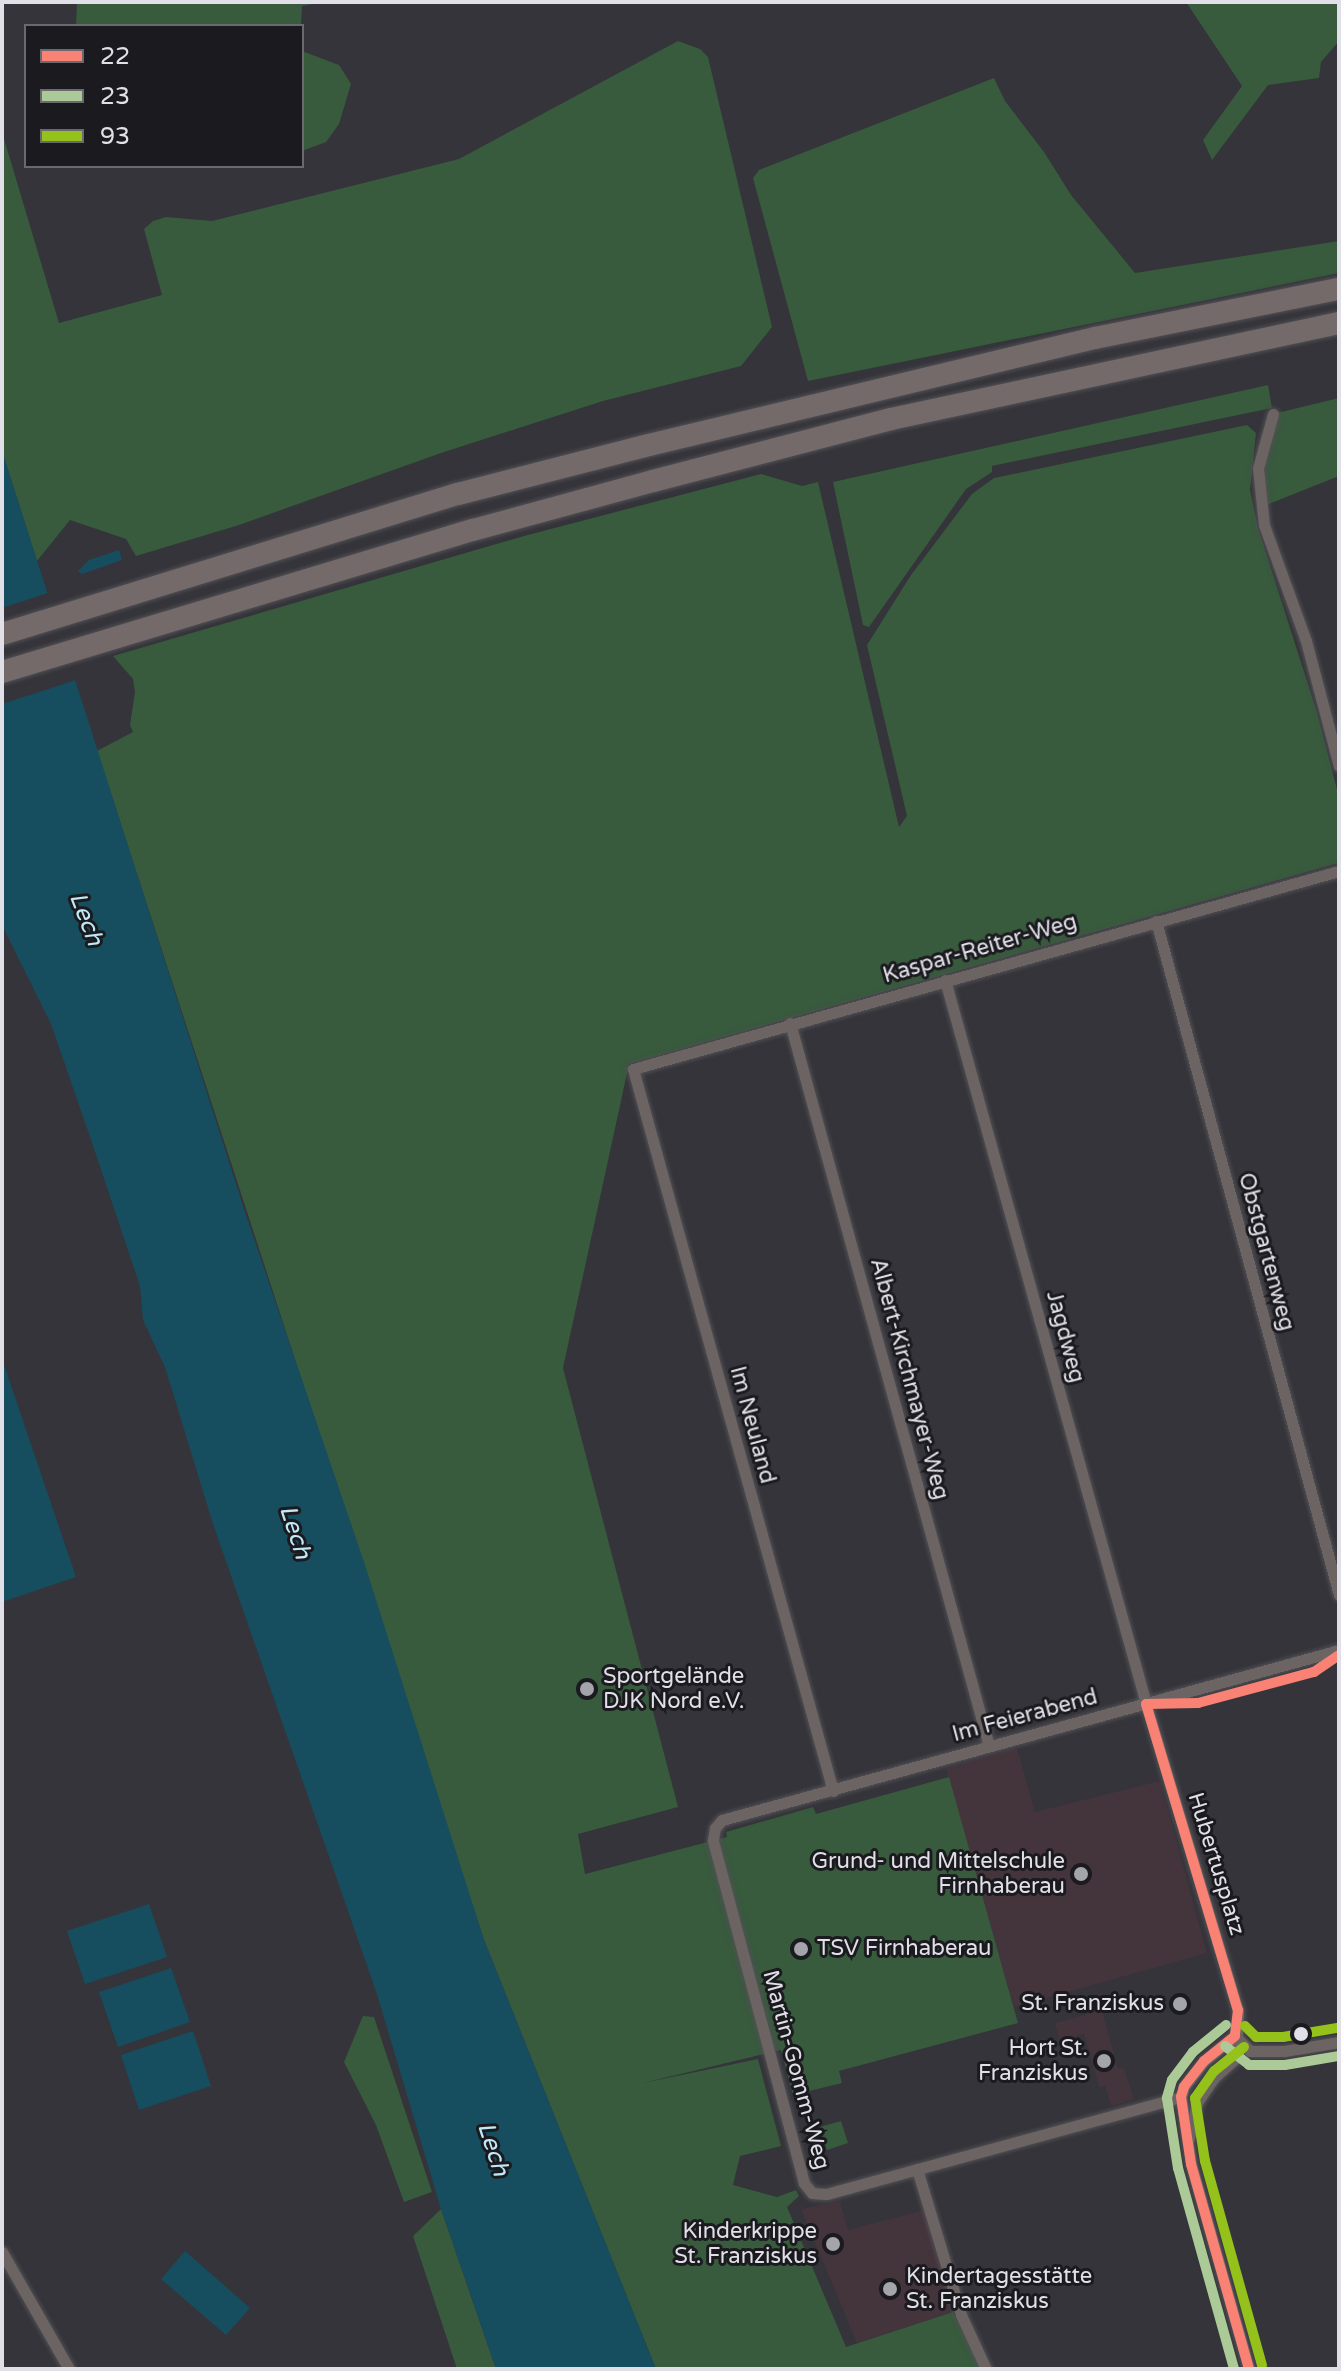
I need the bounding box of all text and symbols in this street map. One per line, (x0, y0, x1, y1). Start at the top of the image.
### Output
legend (24, 24, 304, 168)
text: 22 (100, 42, 130, 71)
text: 23 (100, 82, 130, 111)
text: 93 (100, 122, 130, 151)
water label: Lech (63, 888, 109, 950)
street label: Kaspar-Reiter-Weg (880, 909, 1080, 989)
street label: Obstgartenweg (1232, 1170, 1300, 1334)
street label: Albert-Kirchmayer-Weg (864, 1255, 954, 1503)
street label: Jagdweg (1040, 1288, 1090, 1386)
street label: Im Neuland (724, 1363, 780, 1487)
water label: Lech (273, 1501, 317, 1563)
place label: Sportgelände DJK Nord e.V. (603, 1663, 745, 1714)
marker: Sportgelände DJK Nord e.V. (578, 1680, 596, 1698)
street label: Im Feierabend (950, 1684, 1100, 1748)
street label: Hubertusplatz (1182, 1790, 1250, 1938)
place label: Grund- und Mittelschule Firnhaberau (811, 1848, 1065, 1900)
marker: Grund- und Mittelschule Firnhaberau (1072, 1865, 1090, 1883)
place label: TSV Firnhaberau (817, 1936, 991, 1962)
marker: TSV Firnhaberau (792, 1940, 810, 1958)
street label: Martin-Gomm-Weg (757, 1967, 835, 2173)
place label: St. Franziskus (1021, 1991, 1164, 2017)
marker: St. Franziskus (1171, 1995, 1189, 2013)
unlabelled marker (1293, 2026, 1309, 2042)
place label: Hort St. Franziskus (978, 2035, 1088, 2086)
marker: Hort St. Franziskus (1095, 2052, 1113, 2070)
water label: Lech (471, 2118, 515, 2180)
place label: Kinderkrippe St. Franziskus (674, 2218, 817, 2270)
marker: Kinderkrippe St. Franziskus (824, 2235, 842, 2253)
place label: Kindertagesstätte St. Franziskus (906, 2263, 1092, 2314)
marker: Kindertagesstätte St. Franziskus (881, 2280, 899, 2298)

